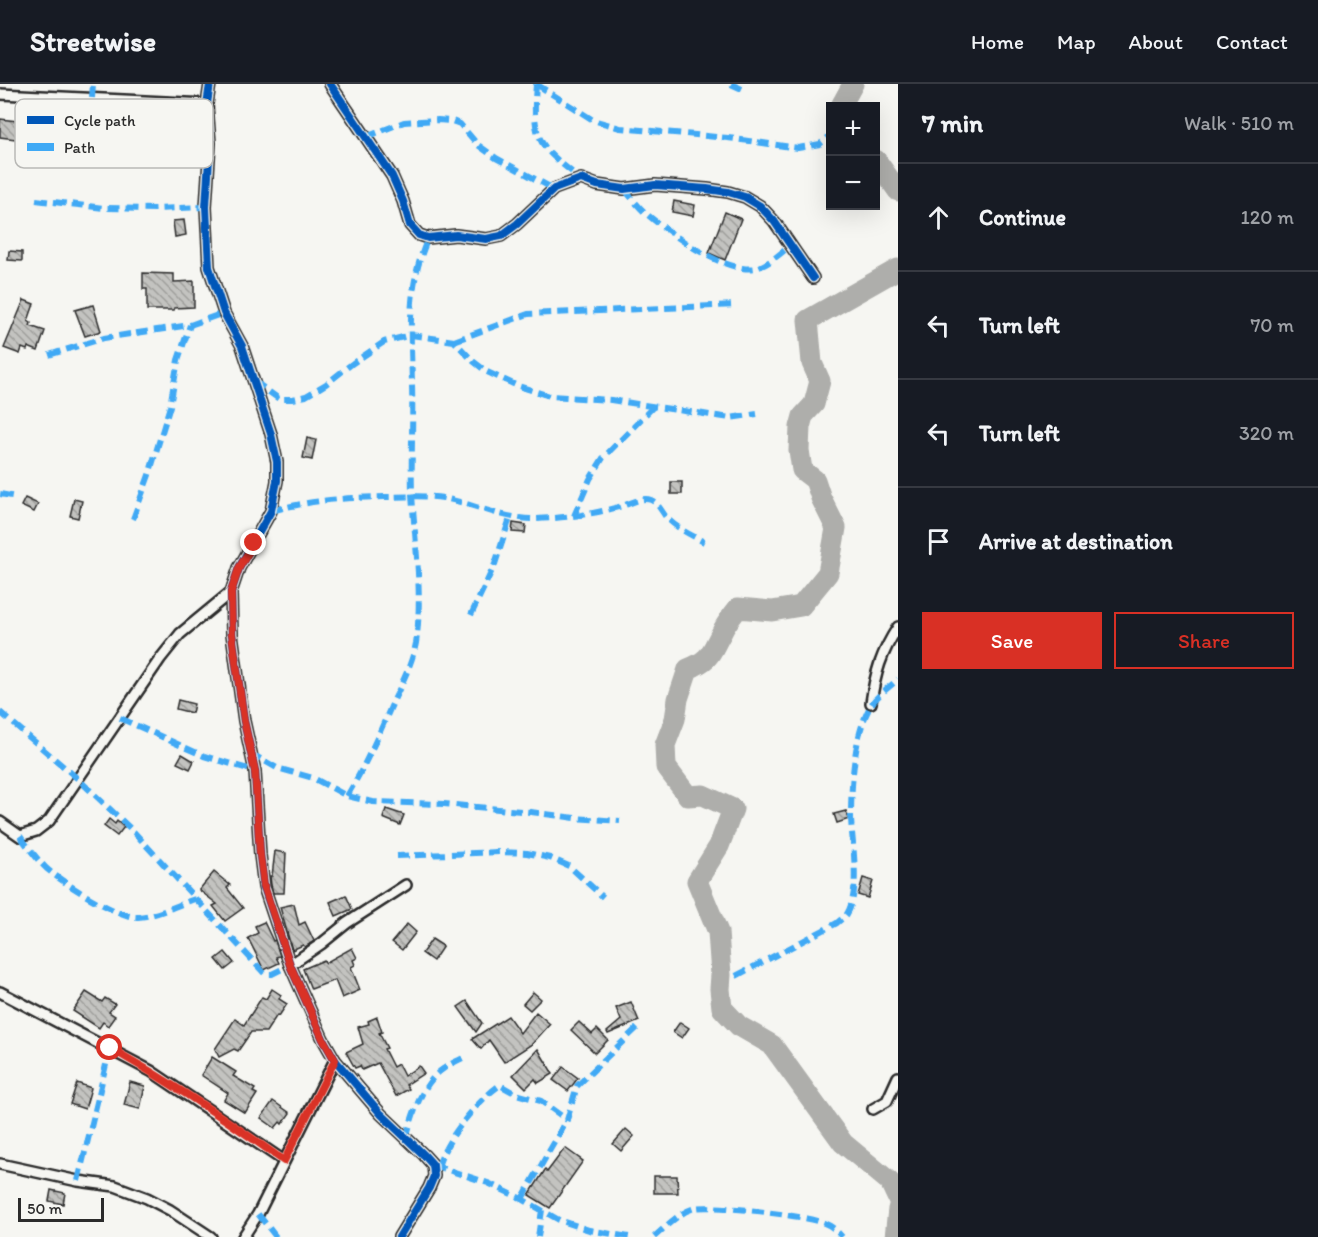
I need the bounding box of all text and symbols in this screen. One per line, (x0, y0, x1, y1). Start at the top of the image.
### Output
text: Streetwise (30, 24, 156, 58)
text: Home (971, 29, 1024, 54)
text: Map (1057, 29, 1096, 54)
text: About (1129, 29, 1183, 54)
text: Contact (1216, 29, 1288, 54)
legend (15, 99, 213, 168)
map controls (826, 102, 880, 210)
button: + (826, 102, 880, 156)
text: 7 min (922, 107, 983, 139)
text: Cycle path (64, 111, 136, 130)
text: Walk · 510 m (1184, 111, 1294, 135)
text: Path (64, 138, 95, 157)
button: − (826, 156, 880, 210)
icon: ahead (922, 201, 955, 234)
text: Continue (979, 204, 1066, 231)
text: 120 m (1241, 205, 1294, 229)
icon: left (922, 309, 955, 342)
text: Turn left (979, 312, 1060, 339)
text: 70 m (1250, 313, 1294, 337)
icon: left (922, 417, 955, 450)
text: Turn left (979, 420, 1060, 447)
text: 320 m (1239, 421, 1294, 445)
icon: arrive (922, 525, 955, 558)
text: Arrive at destination (979, 528, 1173, 555)
route end (240, 529, 266, 555)
button: Save (922, 612, 1102, 669)
button: Share (1114, 612, 1294, 669)
route start (96, 1034, 122, 1060)
scale bar (18, 1195, 104, 1222)
text: 50 m (27, 1199, 62, 1218)

